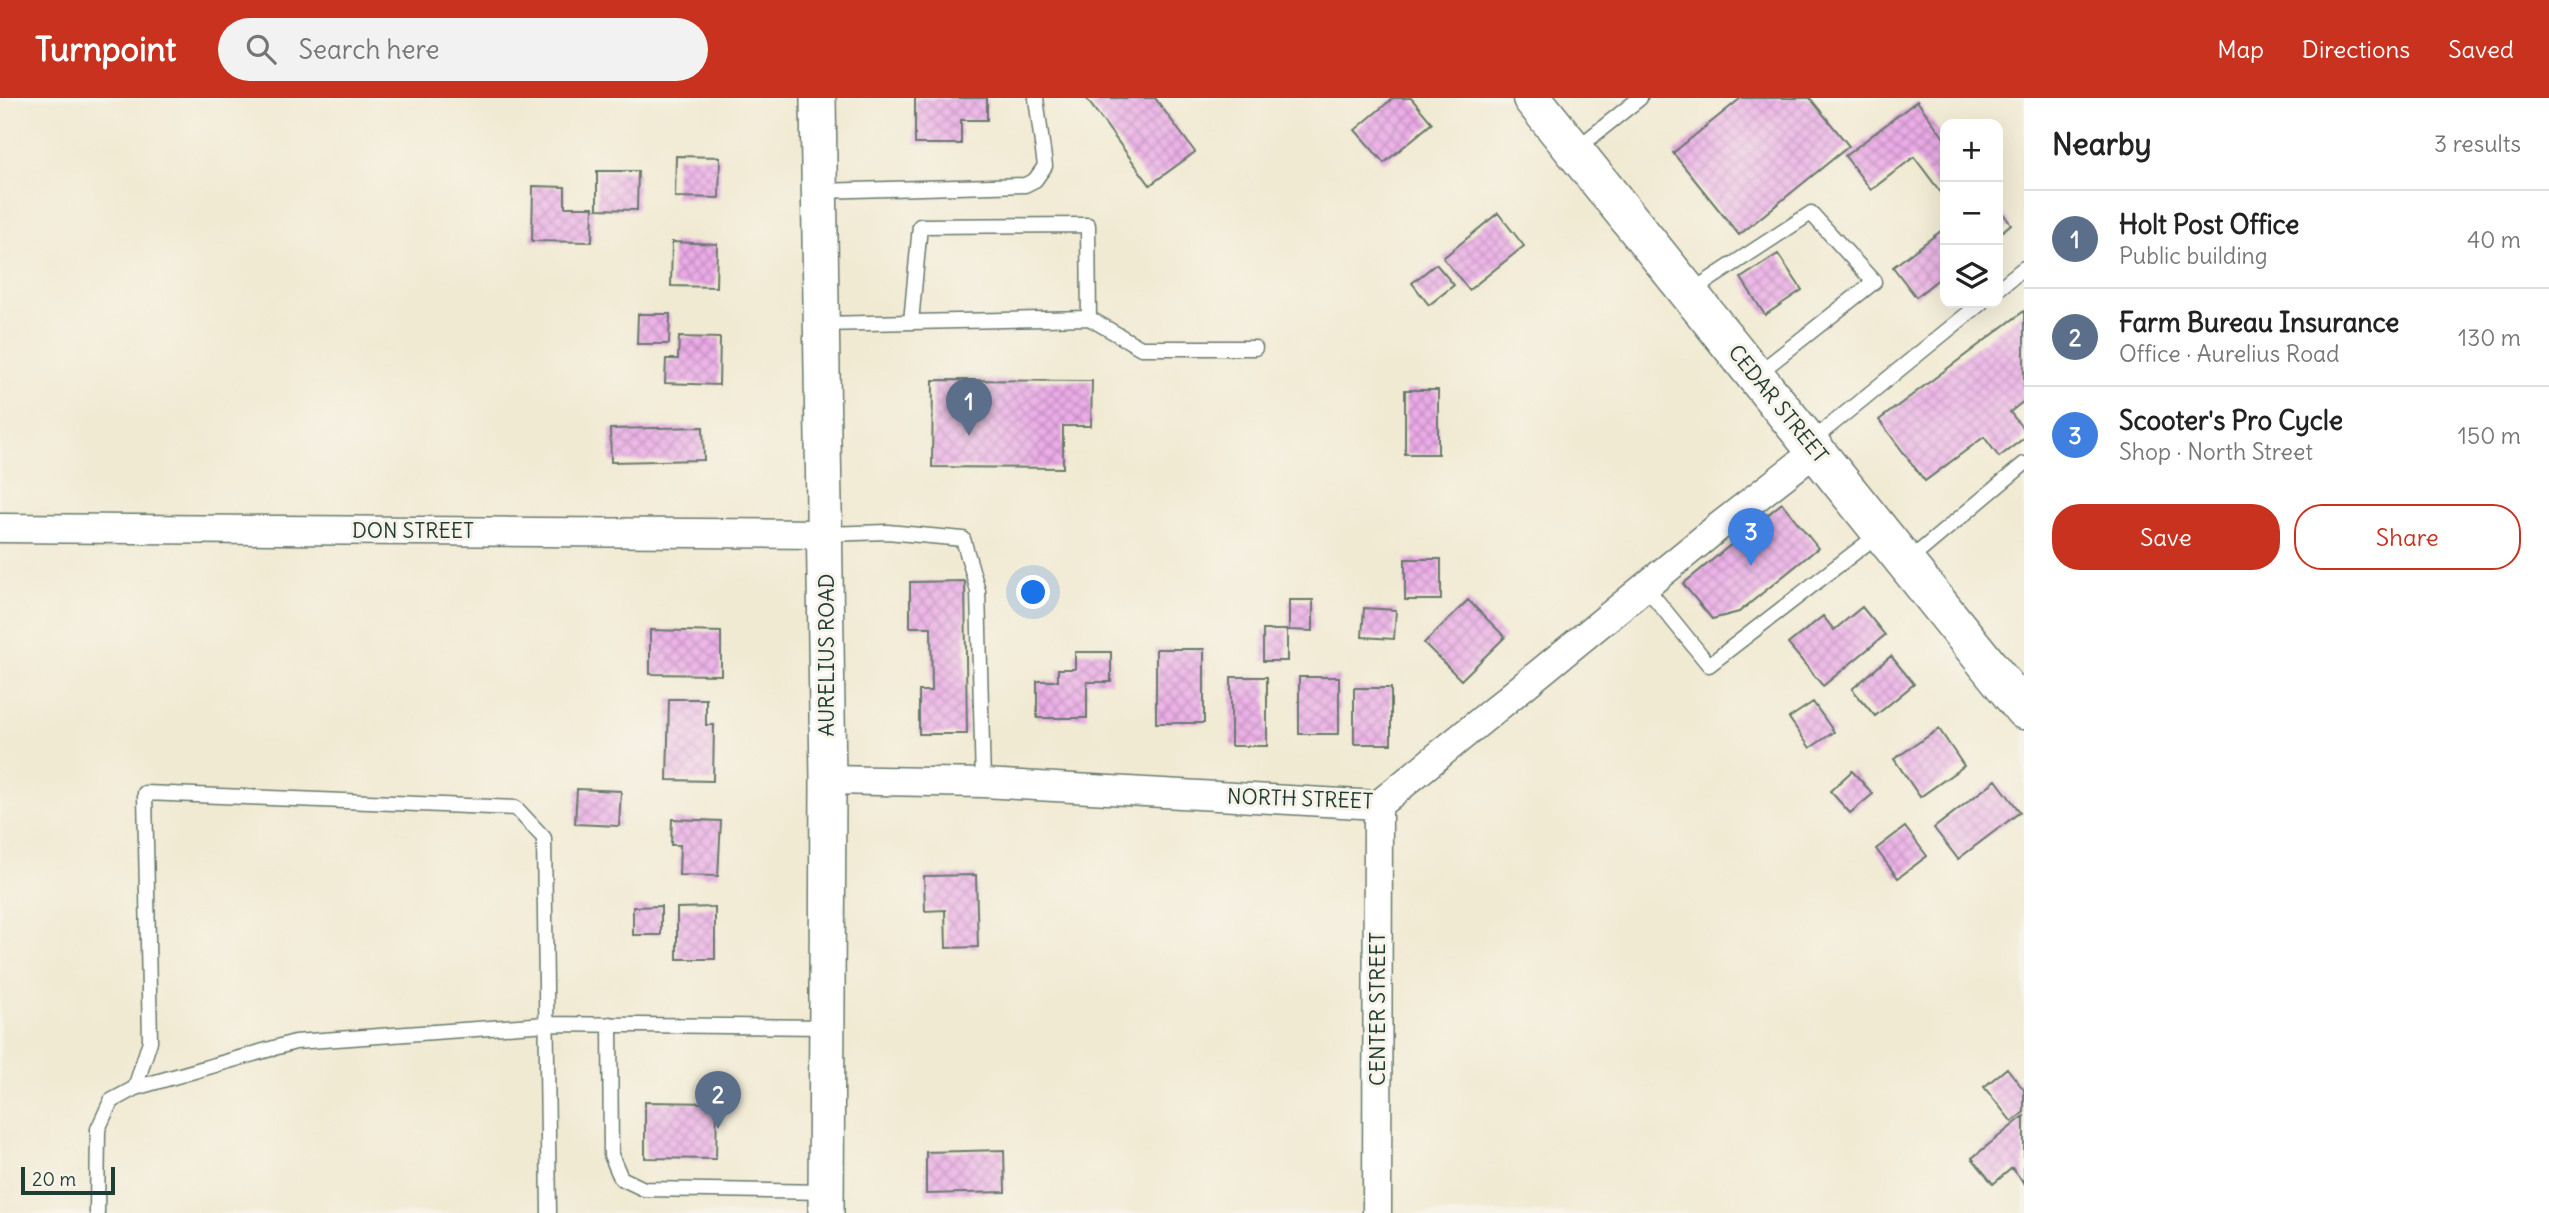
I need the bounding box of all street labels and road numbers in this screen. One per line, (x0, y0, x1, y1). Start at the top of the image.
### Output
street label: CEDAR STREET (1722, 339, 1834, 468)
street label: DON STREET (352, 517, 474, 544)
street label: AURELIUS ROAD (813, 573, 840, 737)
street label: NORTH STREET (1226, 782, 1374, 815)
street label: CENTER STREET (1364, 932, 1391, 1086)

